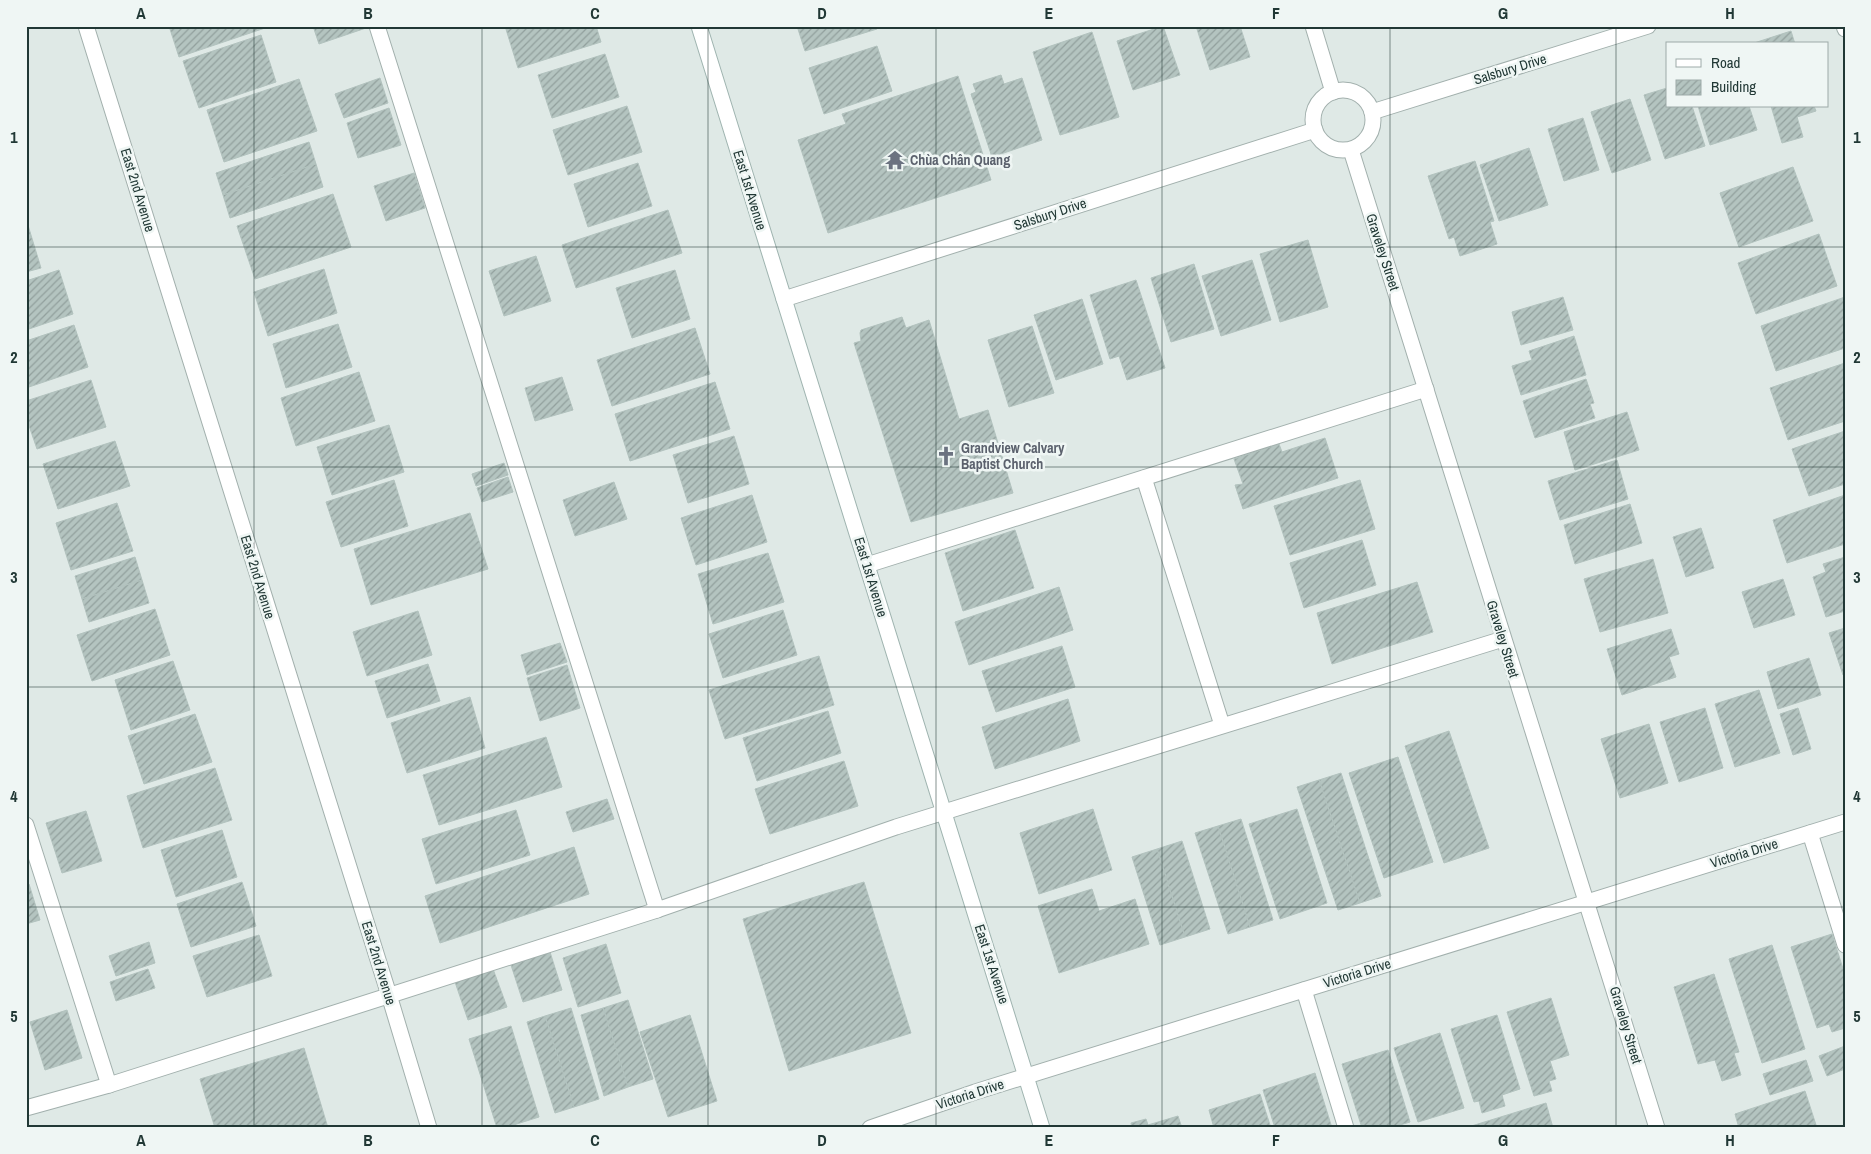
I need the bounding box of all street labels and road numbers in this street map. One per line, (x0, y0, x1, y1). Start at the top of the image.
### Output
street label: Salsbury Drive (1471, 49, 1549, 89)
street label: East 2nd Avenue (117, 146, 159, 234)
street label: East 1st Avenue (729, 148, 771, 232)
street label: Salsbury Drive (1011, 194, 1089, 234)
street label: Graveley Street (1362, 211, 1404, 293)
street label: East 2nd Avenue (237, 533, 279, 621)
street label: East 1st Avenue (850, 535, 892, 619)
street label: Graveley Street (1483, 598, 1523, 680)
street label: Victoria Drive (1708, 834, 1780, 872)
street label: East 2nd Avenue (358, 919, 400, 1007)
street label: East 1st Avenue (971, 922, 1013, 1006)
street label: Victoria Drive (1321, 954, 1393, 992)
street label: Graveley Street (1606, 984, 1646, 1066)
street label: Victoria Drive (934, 1075, 1006, 1113)

